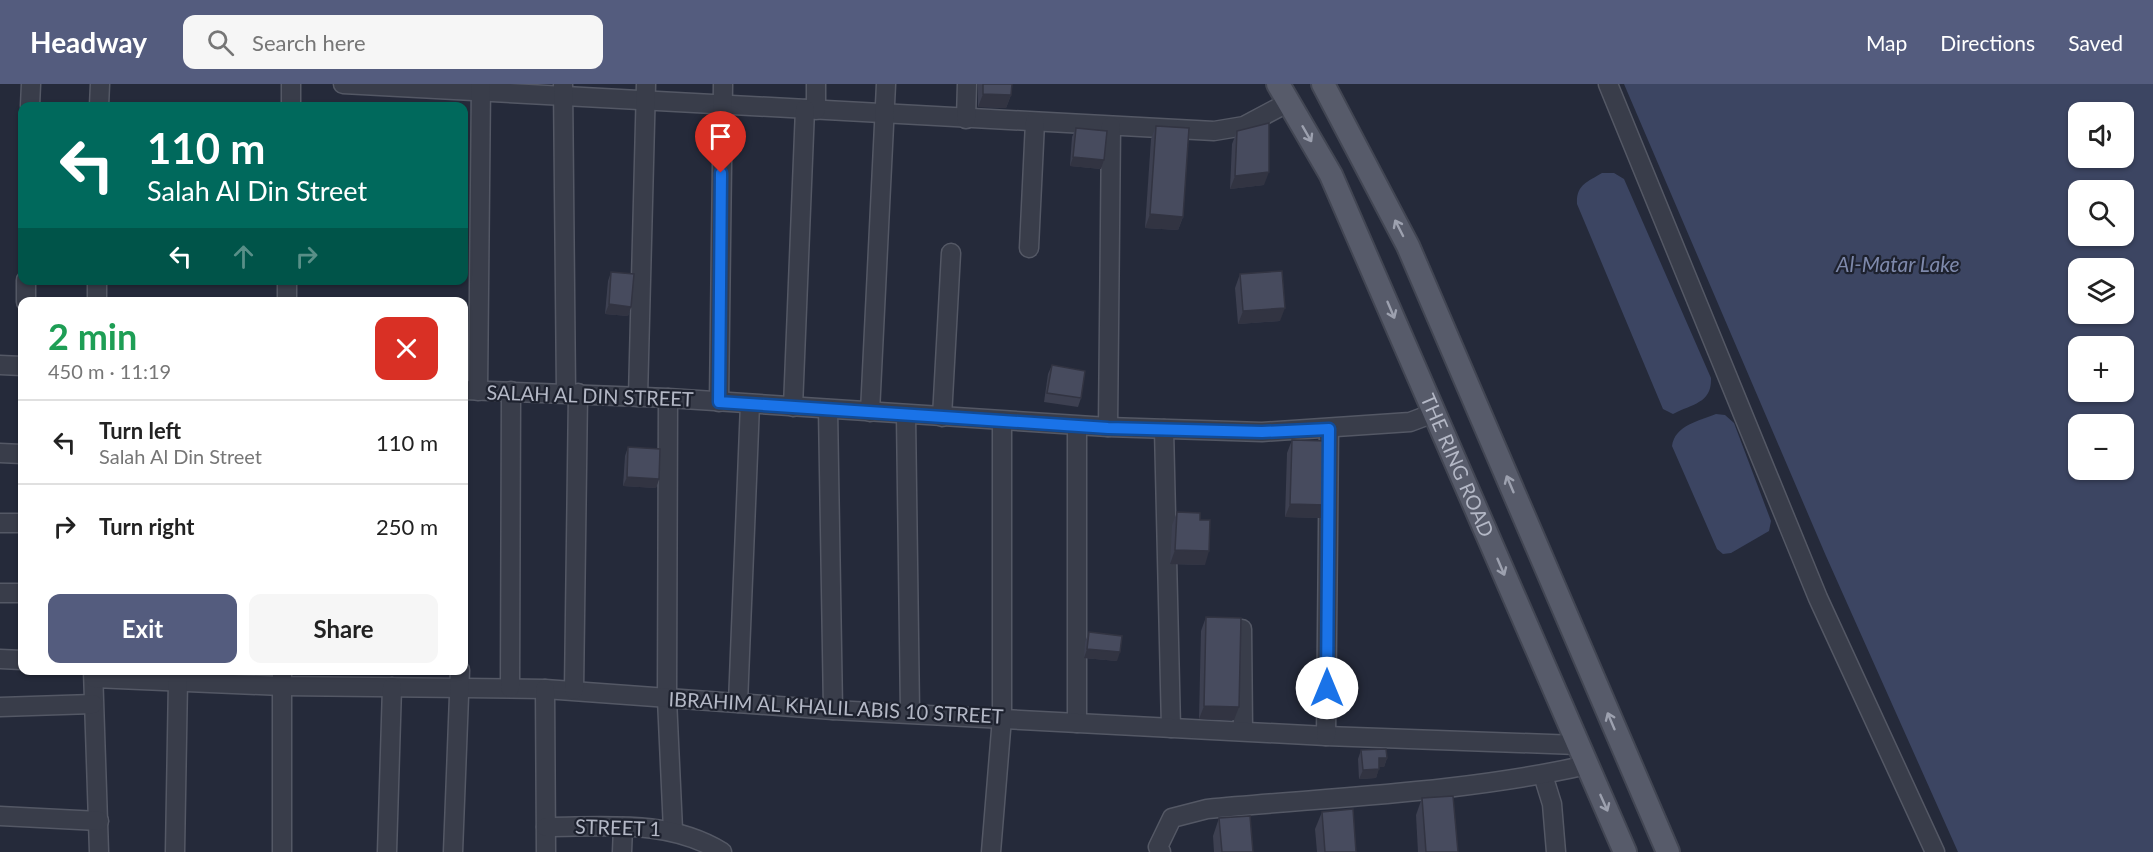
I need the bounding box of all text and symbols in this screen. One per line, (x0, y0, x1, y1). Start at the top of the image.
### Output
search box (183, 15, 603, 69)
text: Headway (30, 25, 147, 59)
icon: search (204, 26, 237, 59)
text: Search here (252, 29, 366, 56)
text: Map (1866, 30, 1907, 55)
text: Directions (1940, 30, 2035, 55)
text: Saved (2068, 30, 2123, 55)
map controls (2068, 102, 2134, 480)
button: sound (2068, 102, 2134, 168)
pin (695, 111, 746, 173)
icon: arrive (704, 120, 737, 153)
text: 110 m (147, 123, 265, 173)
one-way arrow (1302, 125, 1314, 142)
icon: left (48, 126, 126, 204)
text: Salah Al Din Street (147, 174, 367, 207)
button: search (2068, 180, 2134, 246)
one-way arrow (1392, 219, 1404, 237)
icon: left (164, 240, 197, 273)
icon: ahead (227, 240, 260, 273)
icon: right (290, 240, 323, 273)
water label: Al-Matar Lake (1835, 251, 1960, 276)
button: layers (2068, 258, 2134, 324)
one-way arrow (1386, 301, 1397, 319)
text: 2 min (48, 314, 137, 358)
button: close (375, 317, 438, 380)
button: + (2068, 336, 2134, 402)
text: 450 m · 11:19 (48, 359, 171, 383)
street label: SALAH AL DIN STREET (486, 379, 694, 411)
street label: THE RING ROAD (1416, 390, 1500, 540)
button: − (2068, 414, 2134, 480)
text: Turn left (99, 417, 181, 444)
icon: left (48, 426, 81, 459)
text: 110 m (376, 429, 438, 456)
text: Salah Al Din Street (99, 444, 262, 468)
one-way arrow (1504, 475, 1515, 494)
icon: right (48, 510, 81, 543)
text: Turn right (99, 513, 194, 540)
text: 250 m (376, 513, 438, 540)
one-way arrow (1496, 557, 1507, 575)
button: Exit (48, 594, 237, 663)
button: Share (249, 594, 438, 663)
position arrow (1295, 656, 1359, 720)
street label: IBRAHIM AL KHALIL ABIS 10 STREET (668, 686, 1004, 728)
one-way arrow (1605, 712, 1616, 730)
one-way arrow (1599, 794, 1610, 812)
street label: STREET 1 (575, 814, 662, 840)

